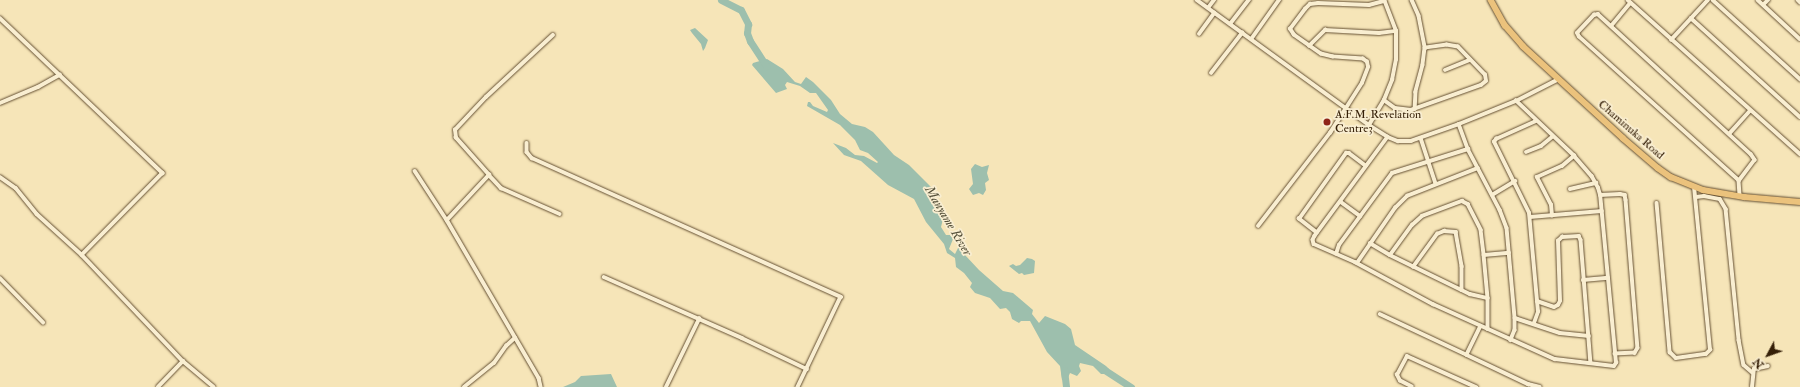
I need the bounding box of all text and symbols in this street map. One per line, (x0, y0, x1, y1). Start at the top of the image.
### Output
street label: Chaminuka Road (1595, 97, 1667, 163)
place label: A.F.M. Revelation Centre3 (1335, 108, 1421, 136)
marker: A.F.M. Revelation Centre3 (1322, 117, 1332, 127)
water label: Manyame River (921, 183, 975, 259)
north arrow (1748, 335, 1788, 375)
text: N (1750, 355, 1767, 371)

